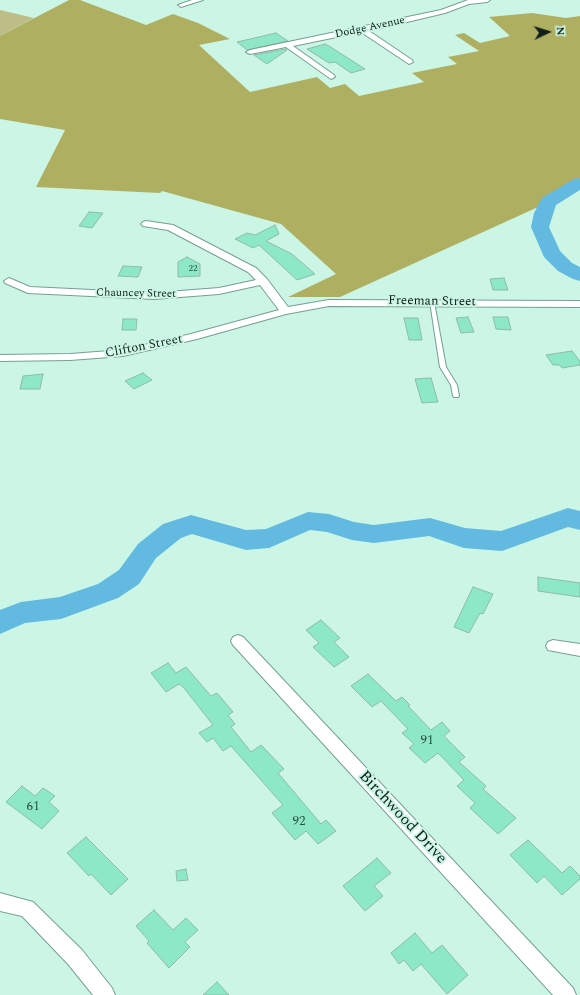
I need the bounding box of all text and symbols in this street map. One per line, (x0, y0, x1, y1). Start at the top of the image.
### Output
north arrow (528, 12, 568, 52)
street label: Dodge Avenue (334, 14, 406, 42)
text: N (552, 26, 569, 36)
house number: 22 (189, 264, 197, 274)
street label: Chauncey Street (96, 287, 176, 301)
street label: Freeman Street (388, 293, 476, 311)
street label: Clifton Street (104, 332, 184, 362)
house number: 91 (421, 733, 433, 749)
street label: Birchwood Drive (354, 767, 450, 869)
house number: 61 (27, 799, 39, 815)
house number: 92 (293, 814, 305, 830)

